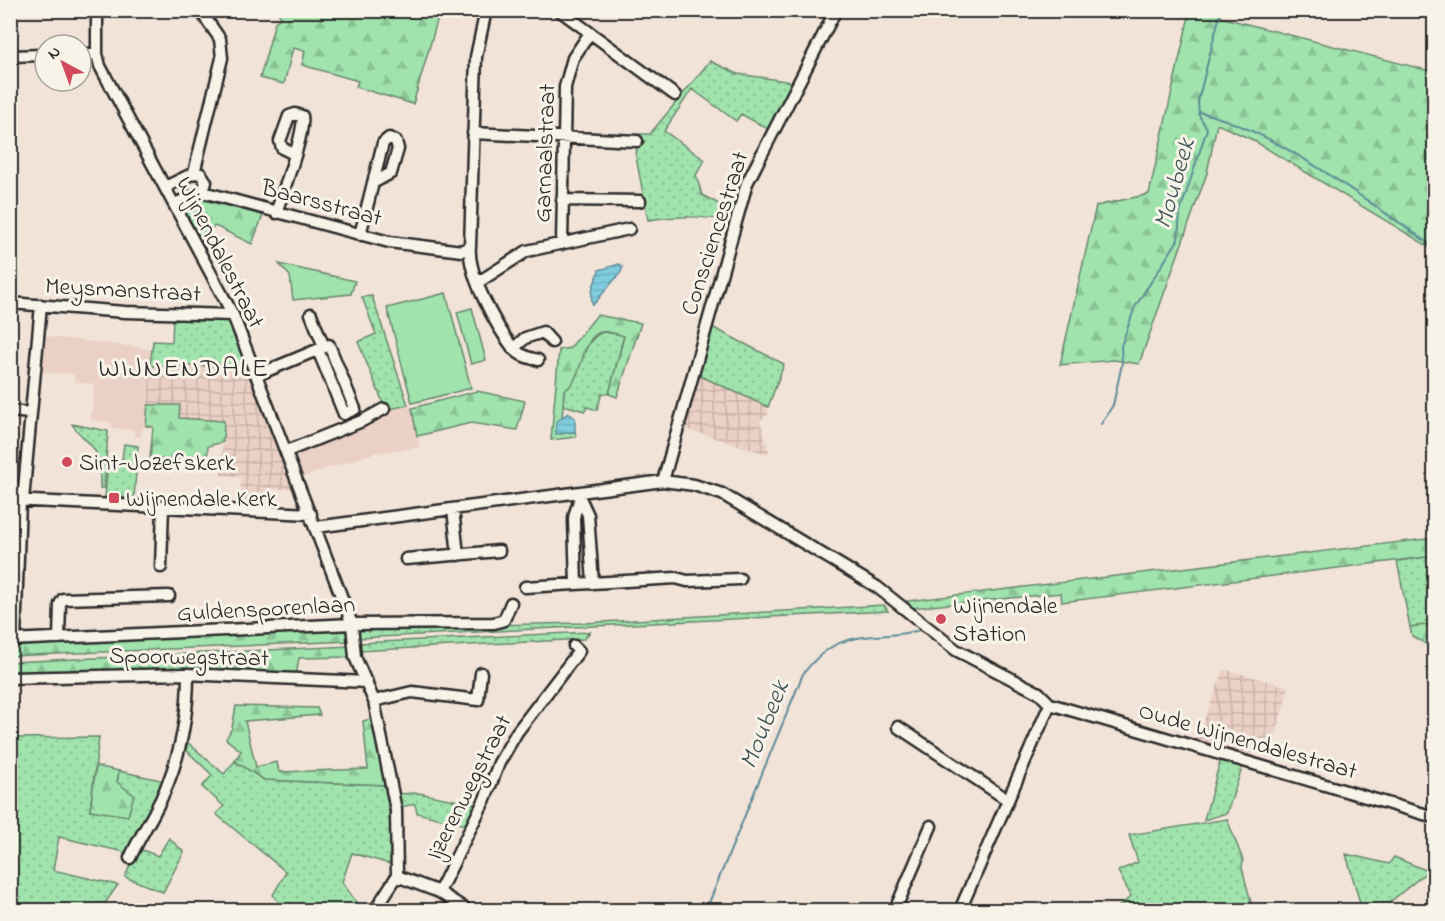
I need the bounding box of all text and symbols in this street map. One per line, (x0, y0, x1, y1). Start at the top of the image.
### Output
north arrow (33, 33, 93, 93)
text: N (43, 40, 67, 66)
street label: Garnaalstraat (527, 83, 566, 223)
water label: Moubeek (1145, 133, 1207, 234)
street label: Consciencestraat (673, 147, 759, 320)
street label: Wijnendalestraat (165, 171, 272, 335)
street label: Baarsstraat (256, 171, 385, 237)
street label: Meysmanstraat (44, 270, 202, 314)
district label: WIJNENDALE (98, 350, 270, 389)
place label: Sint-Jozefskerk (79, 447, 236, 482)
marker: Sint-Jozefskerk (60, 455, 74, 469)
place label: Wijnendale Kerk (126, 483, 277, 518)
marker: Wijnendale Kerk (107, 491, 121, 505)
street label: Guldensporenlaan (176, 588, 356, 633)
place label: Wijnendale Station (953, 590, 1058, 653)
marker: Wijnendale Station (934, 612, 948, 626)
street label: Spoorwegstraat (109, 640, 269, 677)
water label: Moubeek (731, 674, 801, 775)
street label: Oude Wijnendalestraat (1134, 694, 1361, 790)
street label: Ijzerenwegstraat (418, 709, 522, 867)

